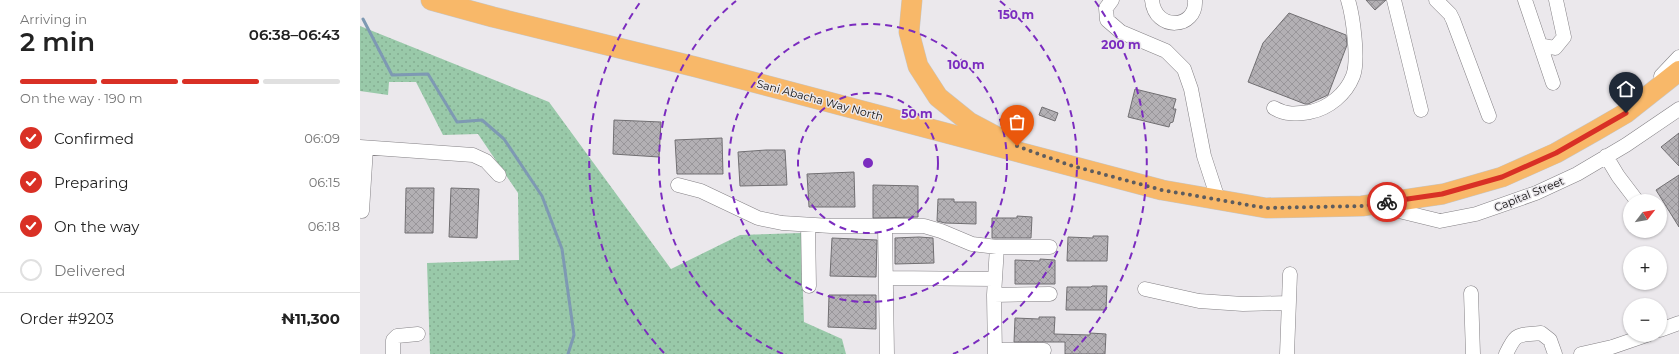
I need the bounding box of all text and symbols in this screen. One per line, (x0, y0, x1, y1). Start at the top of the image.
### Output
text: 150 m (998, 7, 1034, 22)
text: Arriving in (20, 11, 87, 27)
text: 06:38–06:43 (249, 25, 340, 44)
text: 2 min (20, 26, 95, 58)
text: 200 m (1101, 37, 1141, 52)
text: 100 m (948, 57, 984, 72)
pin (1609, 72, 1643, 113)
street label: Sani Abacha Way North (755, 76, 885, 124)
icon: home (1615, 78, 1637, 100)
text: On the way · 190 m (20, 90, 143, 106)
pin (1000, 105, 1034, 146)
text: 50 m (901, 106, 933, 121)
icon: bag (1006, 111, 1028, 133)
icon: check (20, 127, 42, 149)
text: Confirmed (54, 129, 134, 148)
text: 06:09 (304, 130, 340, 146)
centre of rings (861, 156, 875, 170)
icon: check (20, 171, 42, 193)
text: Preparing (54, 173, 129, 192)
street label: Capital Street (1492, 173, 1567, 214)
text: 06:15 (309, 174, 340, 190)
courier (1367, 182, 1407, 222)
icon: bike (1376, 191, 1398, 213)
north arrow (1623, 194, 1667, 238)
map controls (1623, 194, 1667, 342)
icon: check (20, 215, 42, 237)
text: On the way (54, 217, 139, 236)
text: 06:18 (308, 218, 340, 234)
button: + (1623, 246, 1667, 290)
text: Delivered (54, 261, 126, 280)
button: − (1623, 298, 1667, 342)
text: Order #9203 (20, 309, 114, 328)
text: ₦11,300 (281, 309, 340, 328)

